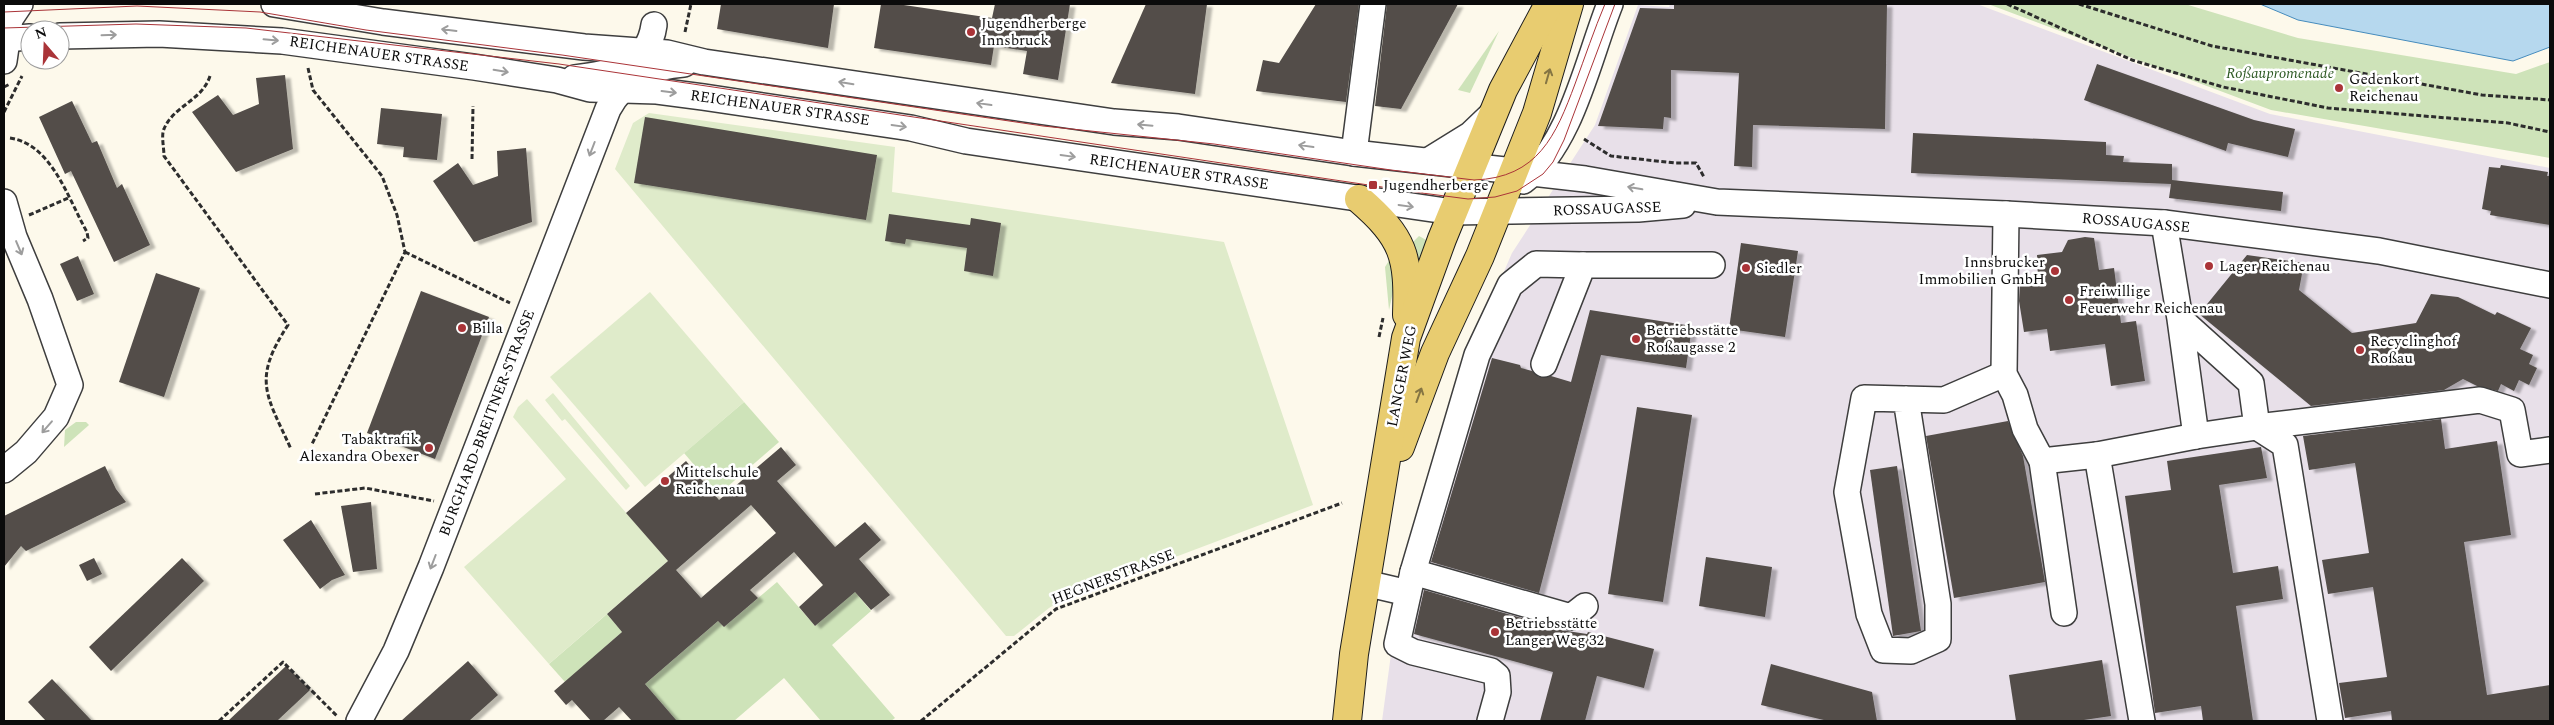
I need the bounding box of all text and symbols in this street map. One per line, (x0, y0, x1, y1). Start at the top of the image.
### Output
place label: Jugendherberge Innsbruck (981, 12, 1086, 52)
north arrow (20, 20, 70, 70)
text: N (32, 21, 50, 45)
one-way arrow (441, 25, 457, 35)
marker: Jugendherberge Innsbruck (965, 26, 977, 38)
one-way arrow (100, 30, 116, 40)
street label: REICHENAUER STRASSE (288, 30, 470, 78)
one-way arrow (263, 35, 279, 45)
park label: Roßaupromenade (2226, 62, 2334, 85)
one-way arrow (493, 67, 509, 77)
place label: Gedenkort Reichenau (2349, 68, 2420, 108)
one-way arrow (1543, 69, 1553, 85)
one-way arrow (838, 78, 854, 88)
marker: Gedenkort Reichenau (2333, 82, 2345, 94)
street label: REICHENAUER STRASSE (689, 84, 871, 132)
one-way arrow (661, 87, 677, 97)
one-way arrow (976, 99, 992, 109)
one-way arrow (1137, 120, 1153, 129)
one-way arrow (891, 121, 907, 131)
one-way arrow (1298, 140, 1314, 150)
one-way arrow (587, 141, 596, 156)
street label: REICHENAUER STRASSE (1088, 148, 1270, 196)
one-way arrow (1060, 151, 1076, 161)
place label: Jugendherberge (1383, 174, 1488, 197)
marker: Jugendherberge (1367, 179, 1379, 191)
one-way arrow (1627, 182, 1643, 192)
street label: ROSSAUGASSE (1552, 196, 1662, 222)
one-way arrow (1398, 201, 1414, 211)
street label: ROSSAUGASSE (2081, 207, 2191, 239)
one-way arrow (15, 240, 24, 255)
place label: Innsbrucker Immobilien GmbH (1919, 251, 2045, 291)
place label: Lager Reichenau (2219, 255, 2330, 278)
place label: Siedler (1756, 257, 1802, 280)
marker: Lager Reichenau (2203, 260, 2215, 272)
marker: Siedler (1740, 262, 1752, 274)
marker: Innsbrucker Immobilien GmbH (2049, 265, 2061, 277)
place label: Freiwillige Feuerwehr Reichenau (2079, 280, 2223, 320)
marker: Freiwillige Feuerwehr Reichenau (2063, 294, 2075, 306)
street label: BURGHARD-BREITNER-STRASSE (433, 306, 541, 540)
place label: Billa (472, 317, 503, 340)
place label: Betriebsstätte Roßaugasse 2 (1646, 319, 1738, 359)
marker: Billa (456, 322, 468, 334)
street label: LANGER WEG (1381, 323, 1423, 429)
place label: Recyclinghof Roßau (2370, 330, 2458, 370)
marker: Betriebsstätte Roßaugasse 2 (1630, 333, 1642, 345)
marker: Recyclinghof Roßau (2354, 344, 2366, 356)
one-way arrow (1415, 388, 1424, 403)
one-way arrow (42, 421, 53, 434)
place label: Tabaktrafik Alexandra Obexer (299, 428, 419, 468)
marker: Tabaktrafik Alexandra Obexer (423, 442, 435, 454)
place label: Mittelschule Reichenau (675, 461, 759, 501)
marker: Mittelschule Reichenau (659, 475, 671, 487)
street label: HEGNERSTRASSE (1048, 543, 1178, 611)
one-way arrow (428, 554, 437, 569)
place label: Betriebsstätte Langer Weg 32 (1505, 612, 1604, 652)
marker: Betriebsstätte Langer Weg 32 (1489, 626, 1501, 638)

